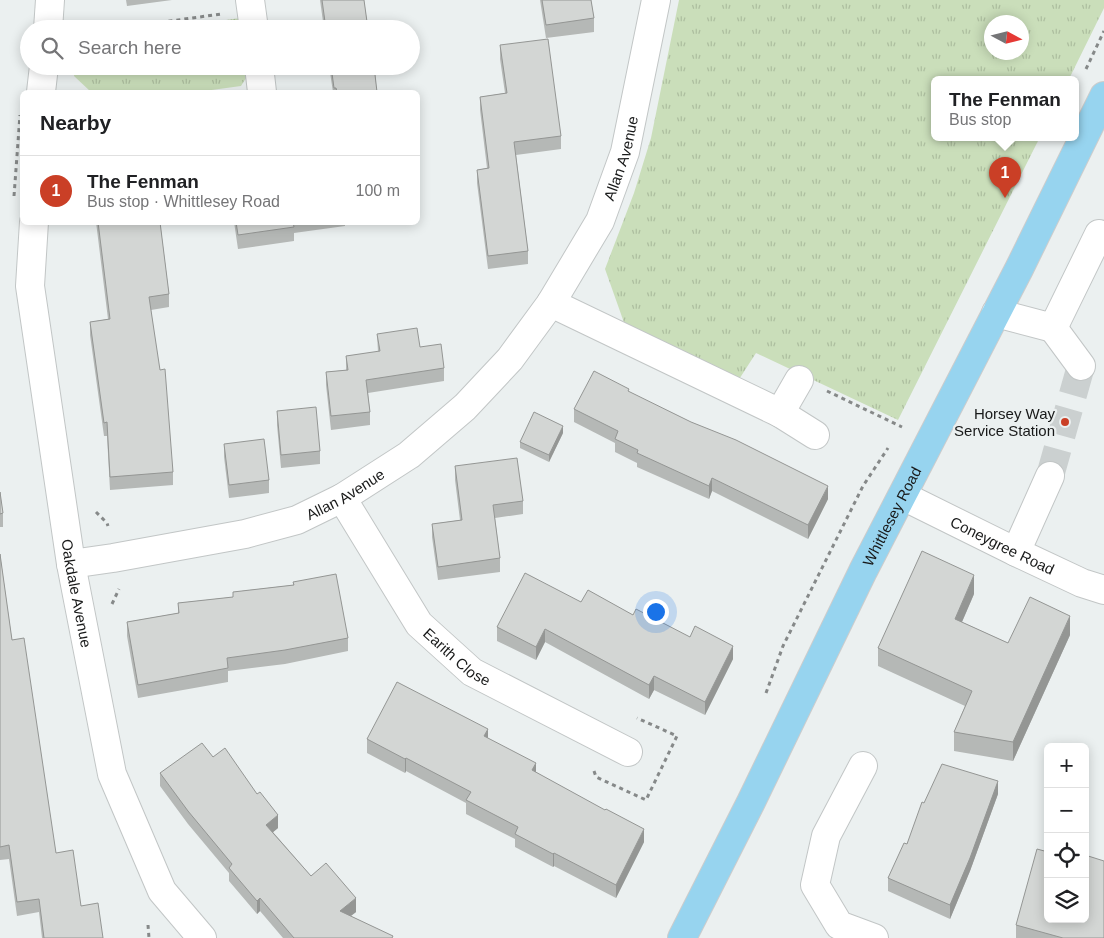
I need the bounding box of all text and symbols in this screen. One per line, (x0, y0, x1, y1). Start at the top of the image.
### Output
north arrow (984, 15, 1029, 60)
search box (20, 20, 420, 75)
icon: search (38, 34, 66, 62)
text: Search here (78, 37, 182, 58)
popup (931, 76, 1079, 141)
text: The Fenman (949, 89, 1061, 110)
text: Nearby (40, 111, 111, 134)
text: Bus stop (949, 111, 1011, 128)
street label: Allan Avenue (600, 114, 641, 203)
pin: 1 (989, 157, 1021, 198)
text: The Fenman (87, 171, 199, 192)
text: 1 (52, 182, 60, 199)
text: 100 m (356, 182, 400, 199)
text: Bus stop · Whittlesey Road (87, 193, 280, 210)
place label: Horsey Way Service Station (954, 405, 1055, 439)
marker: Horsey Way Service Station (1059, 416, 1071, 428)
street label: Whittlesey Road (859, 464, 924, 569)
street label: Allan Avenue (303, 465, 387, 523)
street label: Coneygree Road (948, 512, 1057, 577)
street label: Oakdale Avenue (59, 538, 96, 649)
your location (643, 599, 669, 625)
street label: Earith Close (420, 624, 493, 689)
map controls (1044, 743, 1089, 923)
button: + (1044, 743, 1089, 788)
button: − (1044, 788, 1089, 833)
button: locate (1044, 833, 1089, 878)
button: layers (1044, 878, 1089, 923)

